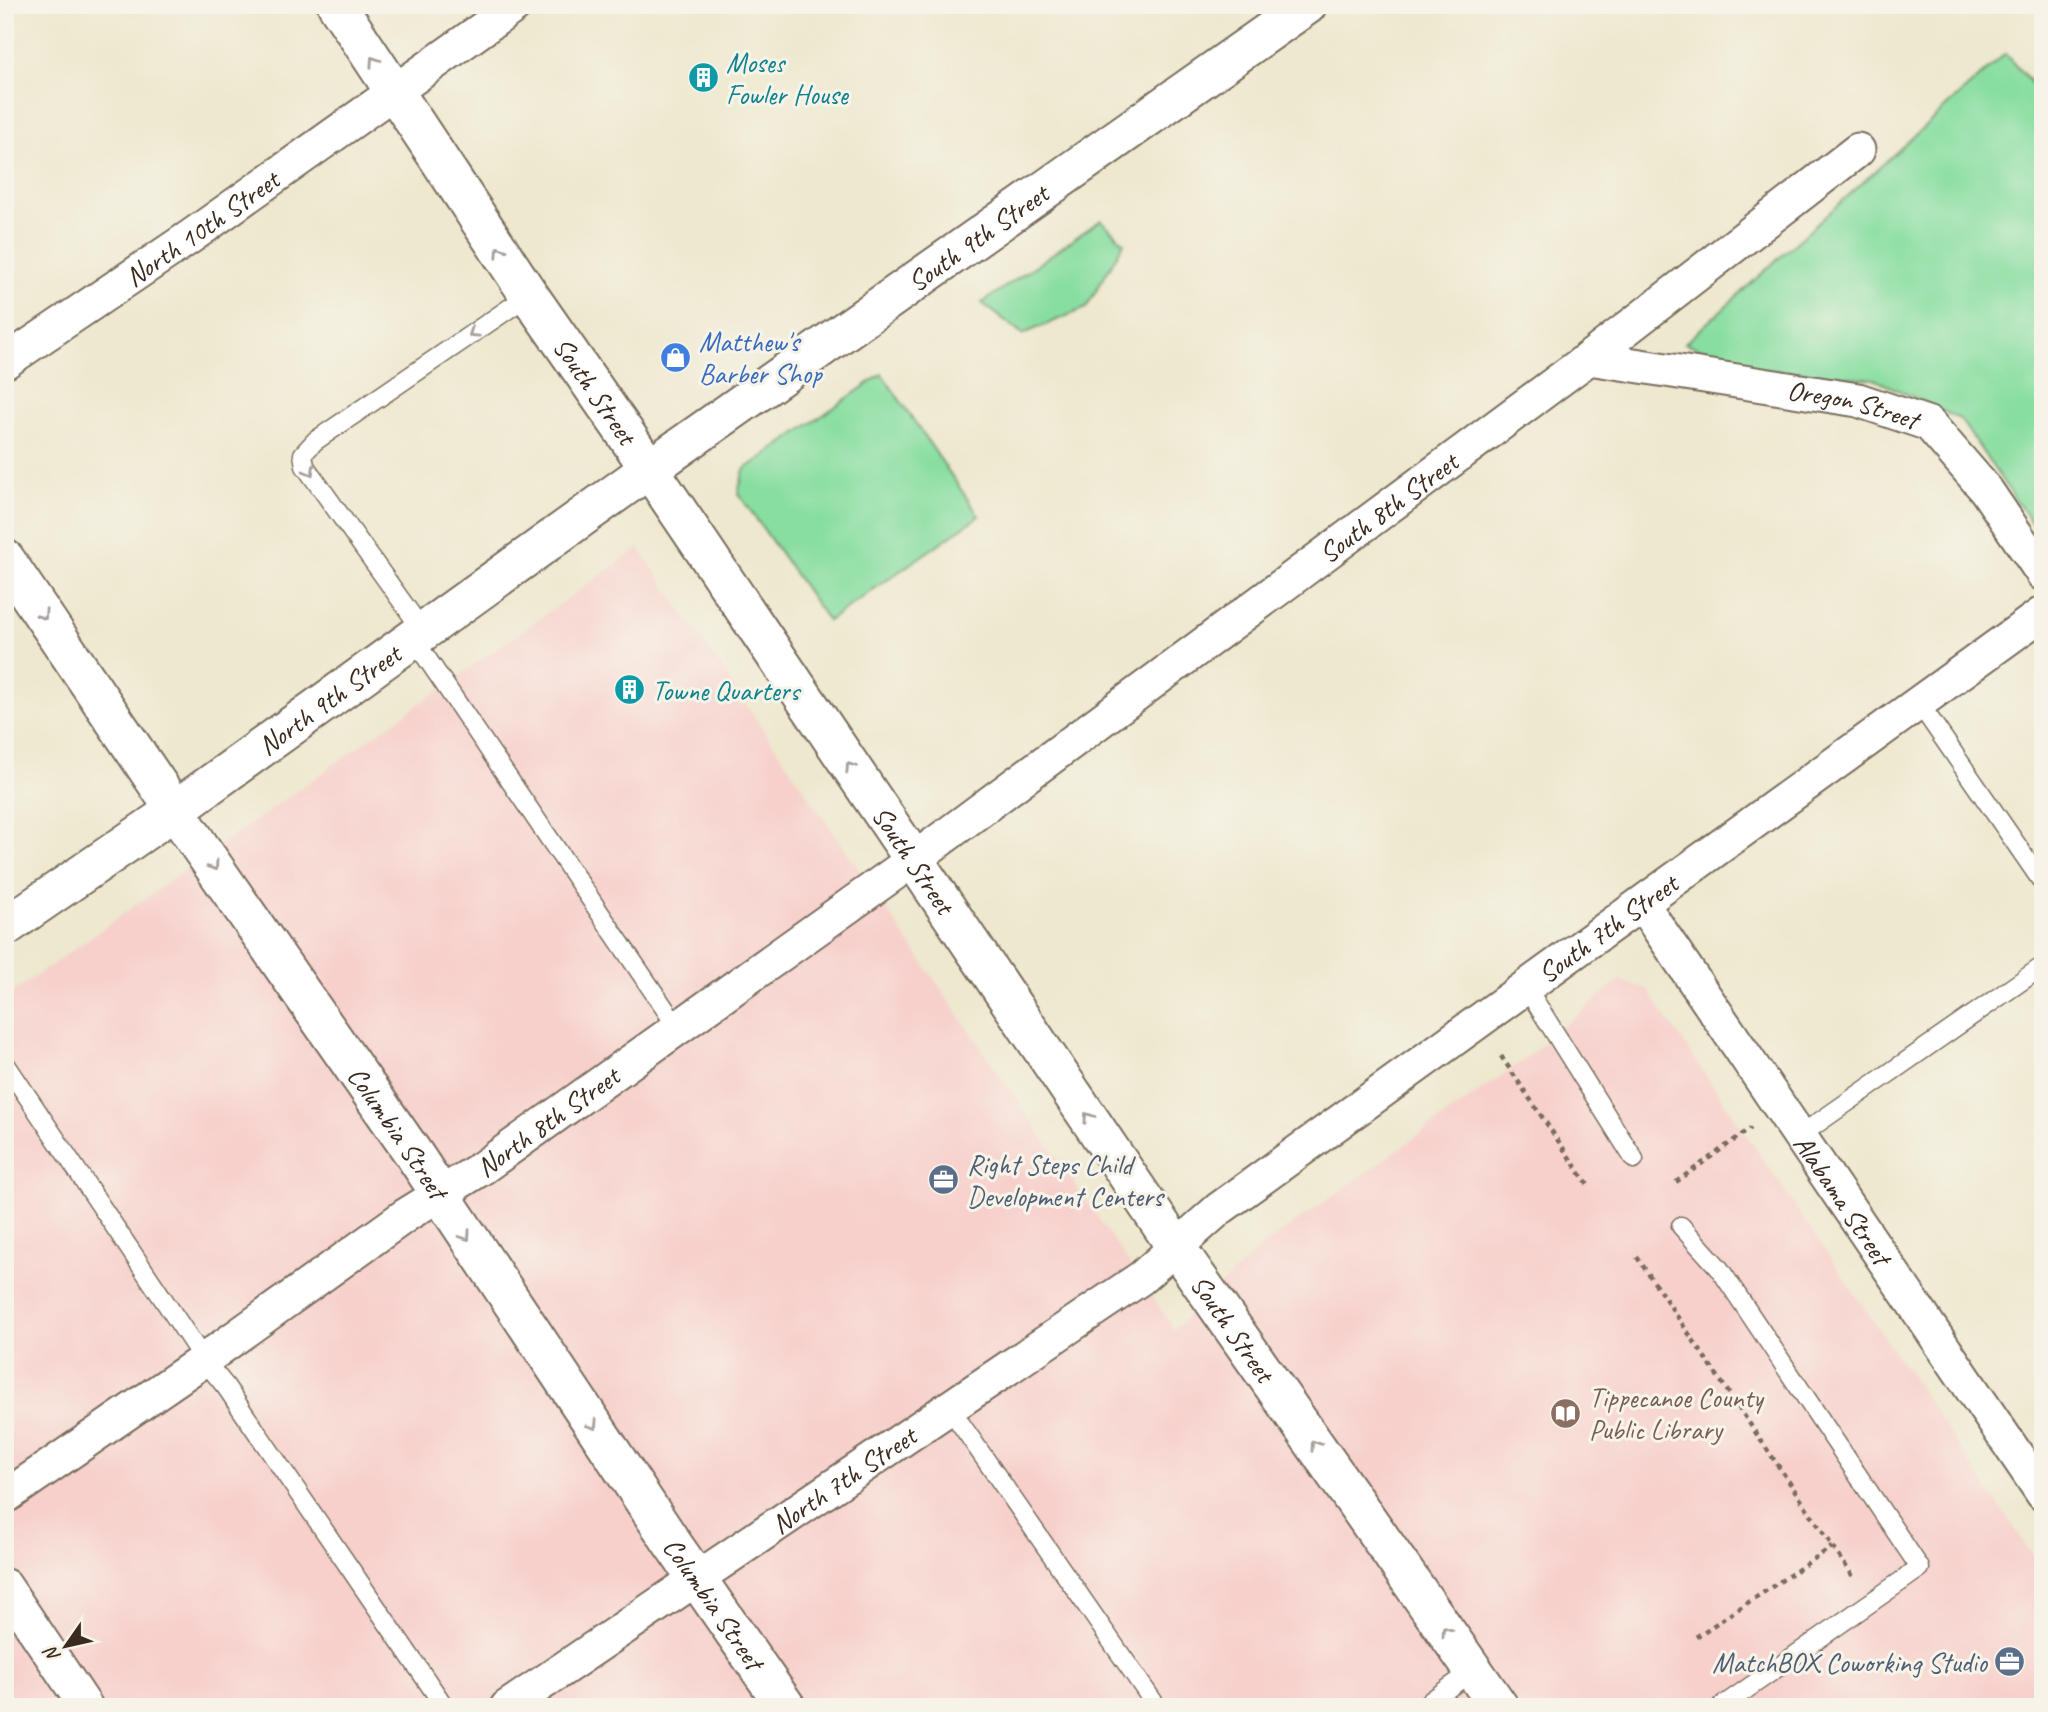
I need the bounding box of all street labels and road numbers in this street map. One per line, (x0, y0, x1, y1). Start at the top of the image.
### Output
street label: North 10th Street (118, 160, 288, 294)
street label: South 9th Street (900, 174, 1057, 299)
street label: South Street (546, 330, 646, 453)
street label: Oregon Street (1785, 372, 1926, 438)
street label: South 8th Street (1312, 443, 1467, 570)
street label: North 9th Street (251, 635, 409, 762)
street label: South Street (865, 799, 964, 922)
street label: South 7th Street (1531, 864, 1686, 990)
street label: North 8th Street (469, 1057, 628, 1184)
street label: Columbia Street (340, 1059, 458, 1208)
street label: Alabama Street (1786, 1128, 1901, 1274)
street label: South Street (1183, 1268, 1284, 1391)
street label: North 7th Street (764, 1417, 925, 1541)
street label: Columbia Street (656, 1530, 774, 1679)

